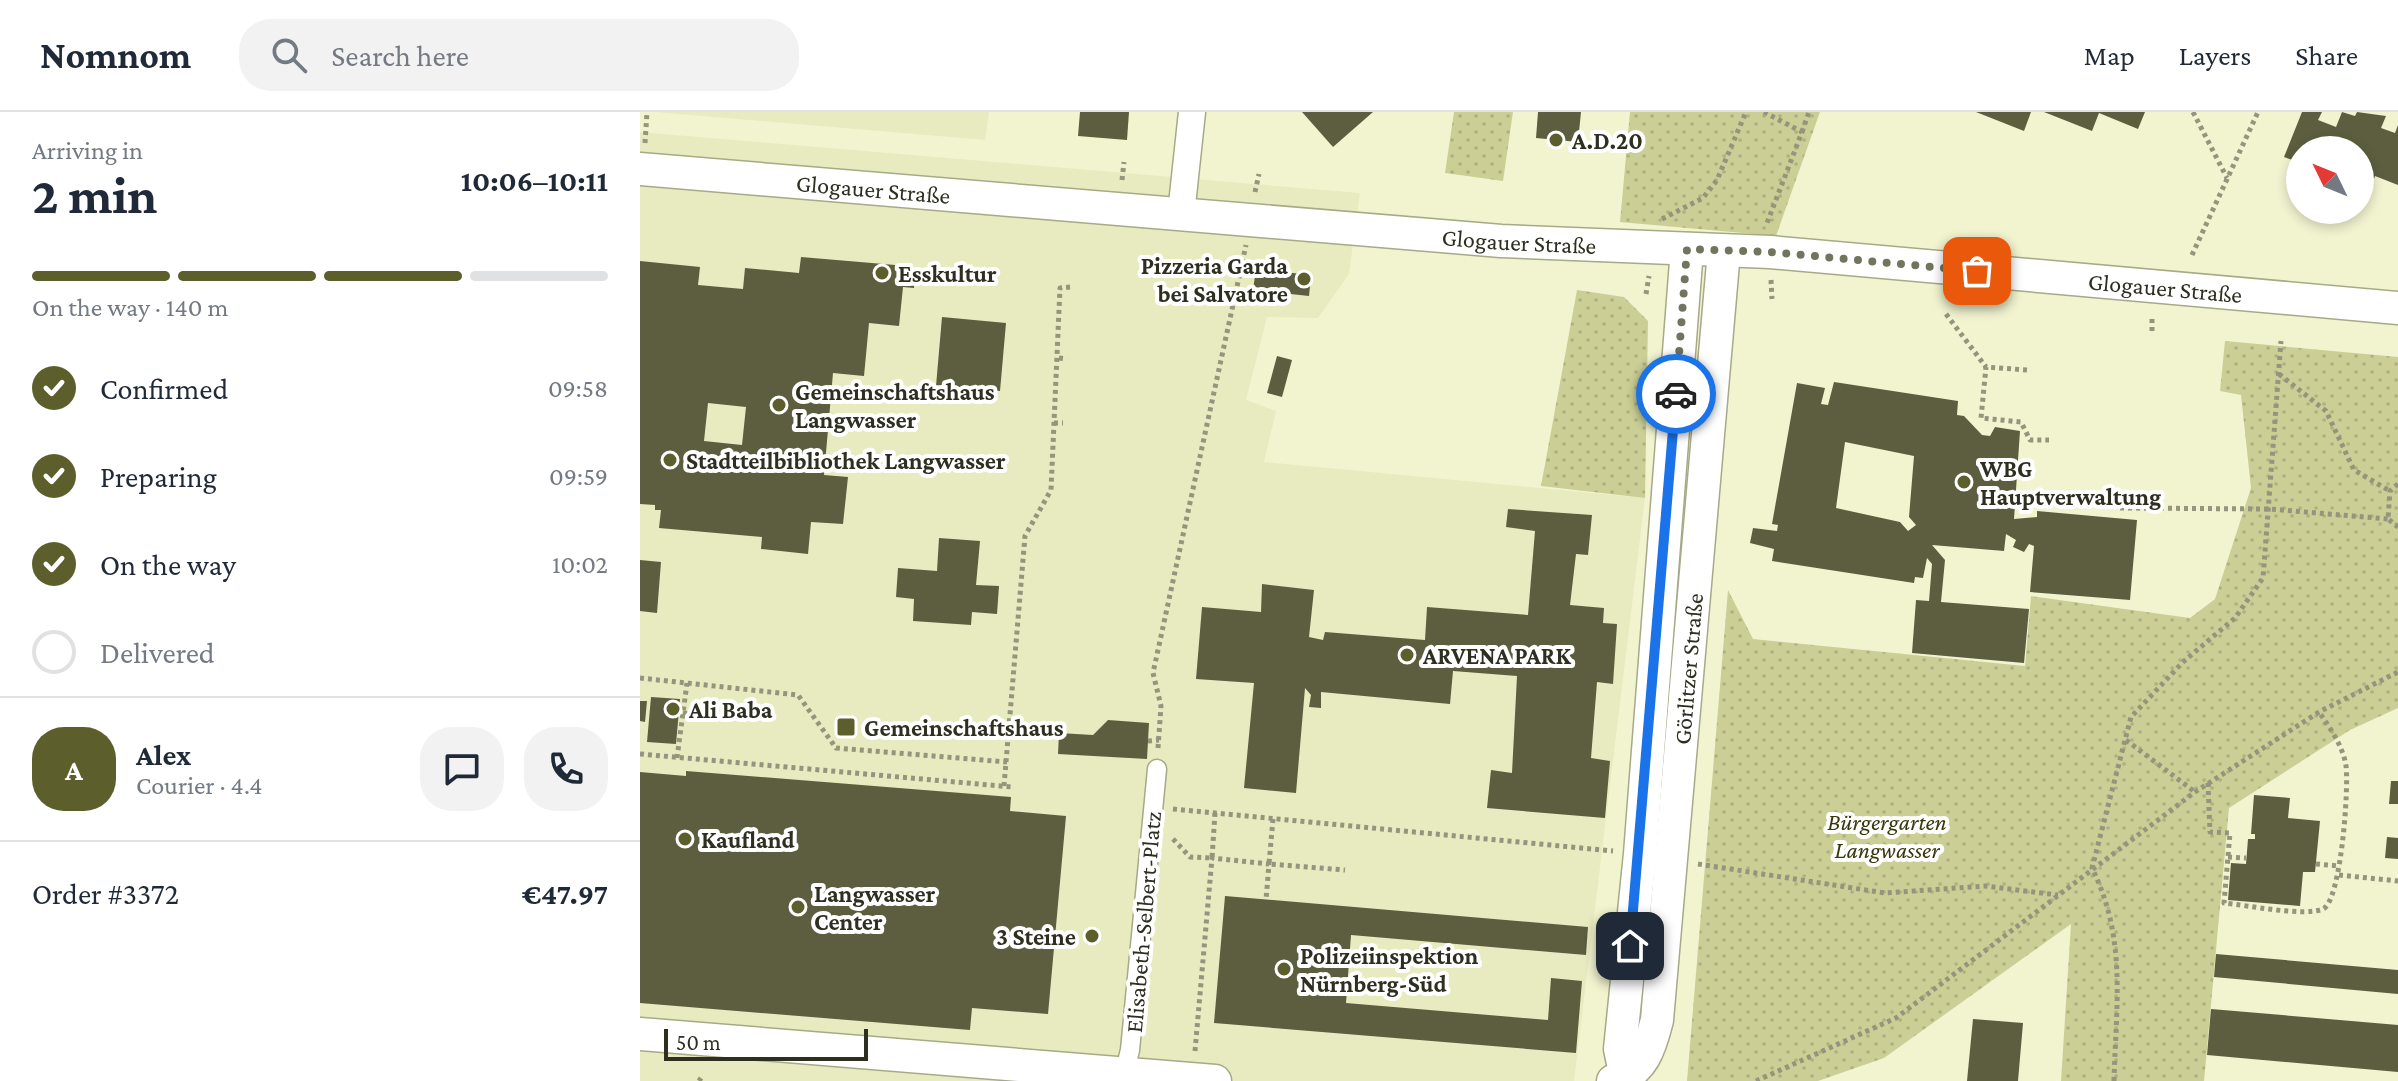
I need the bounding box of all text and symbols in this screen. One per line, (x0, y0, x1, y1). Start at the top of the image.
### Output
search box (239, 19, 799, 91)
icon: search (267, 33, 311, 77)
text: Nomnom (40, 34, 191, 76)
text: Search here (331, 39, 469, 72)
text: Map (2084, 40, 2135, 71)
text: Layers (2179, 40, 2251, 71)
text: Share (2295, 40, 2358, 71)
place label: A.D.20 (1571, 127, 1643, 154)
marker: A.D.20 (1547, 131, 1565, 149)
text: Arriving in (32, 136, 143, 165)
north arrow (2286, 136, 2374, 224)
map controls (2286, 136, 2374, 224)
text: 10:06–10:11 (461, 164, 608, 197)
text: 2 min (32, 166, 157, 224)
street label: Glogauer Straße (795, 169, 951, 208)
street label: Glogauer Straße (1441, 223, 1597, 258)
pin (1943, 237, 2011, 305)
icon: bag (1955, 249, 1999, 293)
place label: Pizzeria Garda bei Salvatore (1141, 252, 1288, 307)
place label: Esskultur (898, 260, 997, 287)
marker: Esskultur (873, 264, 891, 282)
street label: Glogauer Straße (2087, 267, 2243, 308)
marker: Pizzeria Garda bei Salvatore (1295, 270, 1313, 288)
text: On the way · 140 m (32, 293, 228, 322)
courier (1636, 354, 1716, 434)
icon: check (32, 366, 76, 410)
text: Confirmed (100, 372, 228, 405)
icon: car (1654, 372, 1698, 416)
text: 09:58 (548, 374, 608, 403)
place label: Gemeinschaftshaus Langwasser (795, 378, 995, 433)
marker: Gemeinschaftshaus Langwasser (770, 396, 788, 414)
place label: Stadtteilbibliothek Langwasser (686, 447, 1006, 474)
marker: Stadtteilbibliothek Langwasser (661, 451, 679, 469)
icon: check (32, 454, 76, 498)
place label: WBG Hauptverwaltung (1979, 455, 2161, 510)
text: Preparing (100, 460, 217, 493)
text: 09:59 (549, 462, 608, 491)
marker: WBG Hauptverwaltung (1955, 473, 1973, 491)
icon: check (32, 542, 76, 586)
text: On the way (100, 548, 236, 581)
text: 10:02 (552, 550, 608, 579)
street label: Görlitzer Straße (1668, 592, 1708, 746)
text: Delivered (100, 636, 215, 669)
place label: ARVENA PARK (1422, 642, 1571, 669)
marker: ARVENA PARK (1398, 646, 1416, 664)
place label: Ali Baba (688, 696, 773, 723)
marker: Ali Baba (664, 700, 682, 718)
place label: Gemeinschaftshaus (864, 714, 1064, 741)
marker: Gemeinschaftshaus (835, 716, 857, 738)
button: chat (420, 727, 504, 811)
button: phone (524, 727, 608, 811)
text: Alex (136, 738, 191, 771)
text: A (65, 753, 83, 786)
text: Courier · 4.4 (136, 771, 262, 800)
park label: Bürgergarten Langwasser (1827, 808, 1947, 863)
street label: Elisabeth-Selbert-Platz (1120, 810, 1166, 1034)
place label: Kaufland (701, 826, 795, 853)
marker: Kaufland (676, 830, 694, 848)
text: Order #3372 (32, 877, 179, 910)
text: €47.97 (522, 877, 608, 910)
place label: Langwasser Center (814, 880, 936, 935)
marker: Langwasser Center (789, 898, 807, 916)
pin (1596, 912, 1664, 980)
place label: 3 Steine (996, 923, 1076, 950)
icon: home (1608, 924, 1652, 968)
marker: 3 Steine (1083, 927, 1101, 945)
place label: Polizeiinspektion Nürnberg-Süd (1300, 942, 1478, 997)
marker: Polizeiinspektion Nürnberg-Süd (1275, 960, 1293, 978)
scale bar (664, 1025, 868, 1061)
text: 50 m (676, 1030, 721, 1055)

